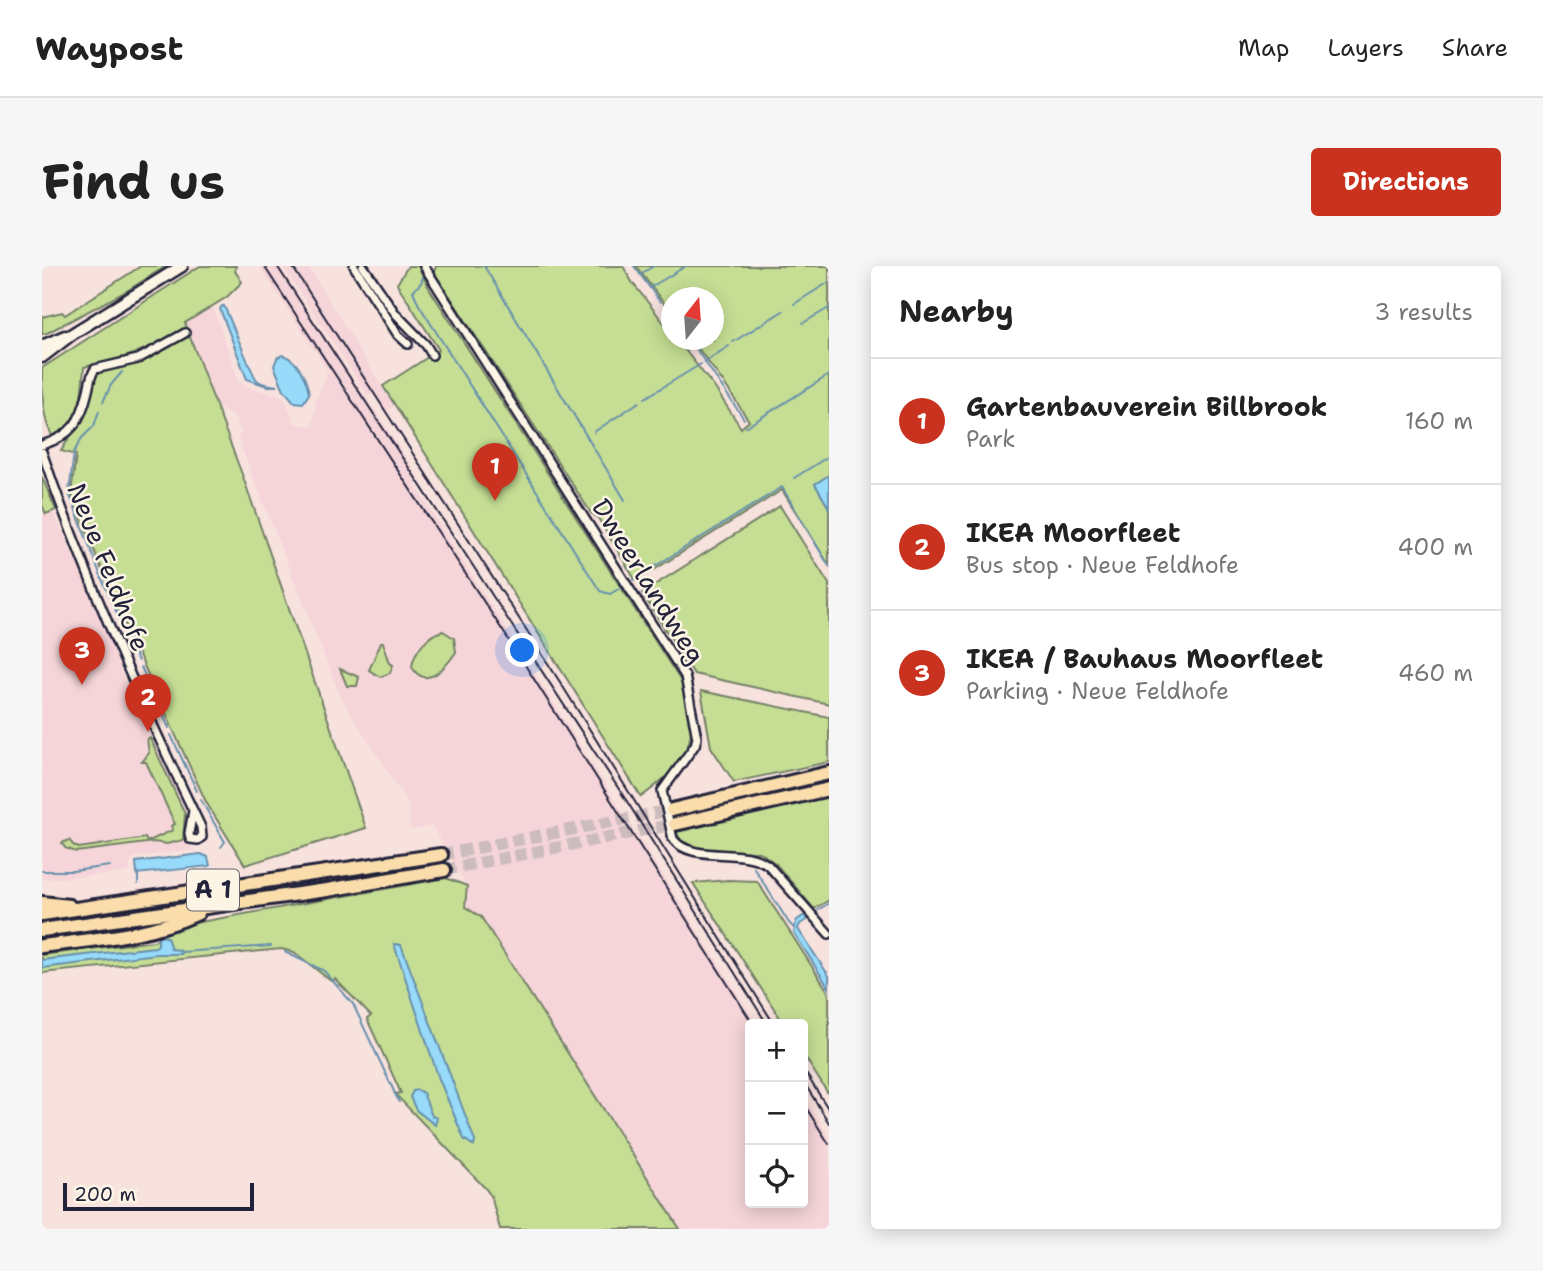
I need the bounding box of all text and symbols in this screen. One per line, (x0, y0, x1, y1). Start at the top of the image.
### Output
text: Waypost (35, 26, 183, 71)
text: Map (1238, 32, 1289, 64)
text: Layers (1327, 32, 1404, 64)
text: Share (1442, 32, 1508, 64)
button: Directions (1311, 148, 1501, 216)
text: Find us (42, 149, 225, 215)
north arrow (661, 287, 724, 350)
text: Nearby (899, 291, 1014, 332)
text: 3 results (1374, 297, 1473, 327)
text: Gartenbauverein Billbrook (966, 389, 1327, 424)
text: 1 (917, 406, 927, 436)
text: 160 m (1405, 406, 1473, 436)
text: Park (966, 424, 1015, 454)
pin: 1 (472, 443, 518, 501)
street label: Neue Feldhofe (59, 478, 159, 656)
street label: Dweerlandweg (584, 492, 714, 670)
text: IKEA Moorfleet (966, 515, 1180, 550)
text: 2 (914, 532, 930, 562)
text: 400 m (1397, 532, 1473, 562)
text: Bus stop · Neue Feldhofe (966, 550, 1239, 580)
pin: 3 (59, 627, 105, 685)
your location (505, 633, 539, 667)
text: IKEA / Bauhaus Moorfleet (966, 641, 1323, 676)
text: 3 (914, 658, 930, 688)
text: 460 m (1398, 658, 1473, 688)
pin: 2 (125, 674, 171, 732)
text: Parking · Neue Feldhofe (966, 676, 1229, 706)
road number: A 1 (187, 870, 239, 910)
map controls (745, 1019, 808, 1208)
button: + (745, 1019, 808, 1082)
button: − (745, 1082, 808, 1145)
button: locate (745, 1145, 808, 1208)
scale bar (63, 1180, 254, 1212)
text: 200 m (74, 1182, 136, 1207)

